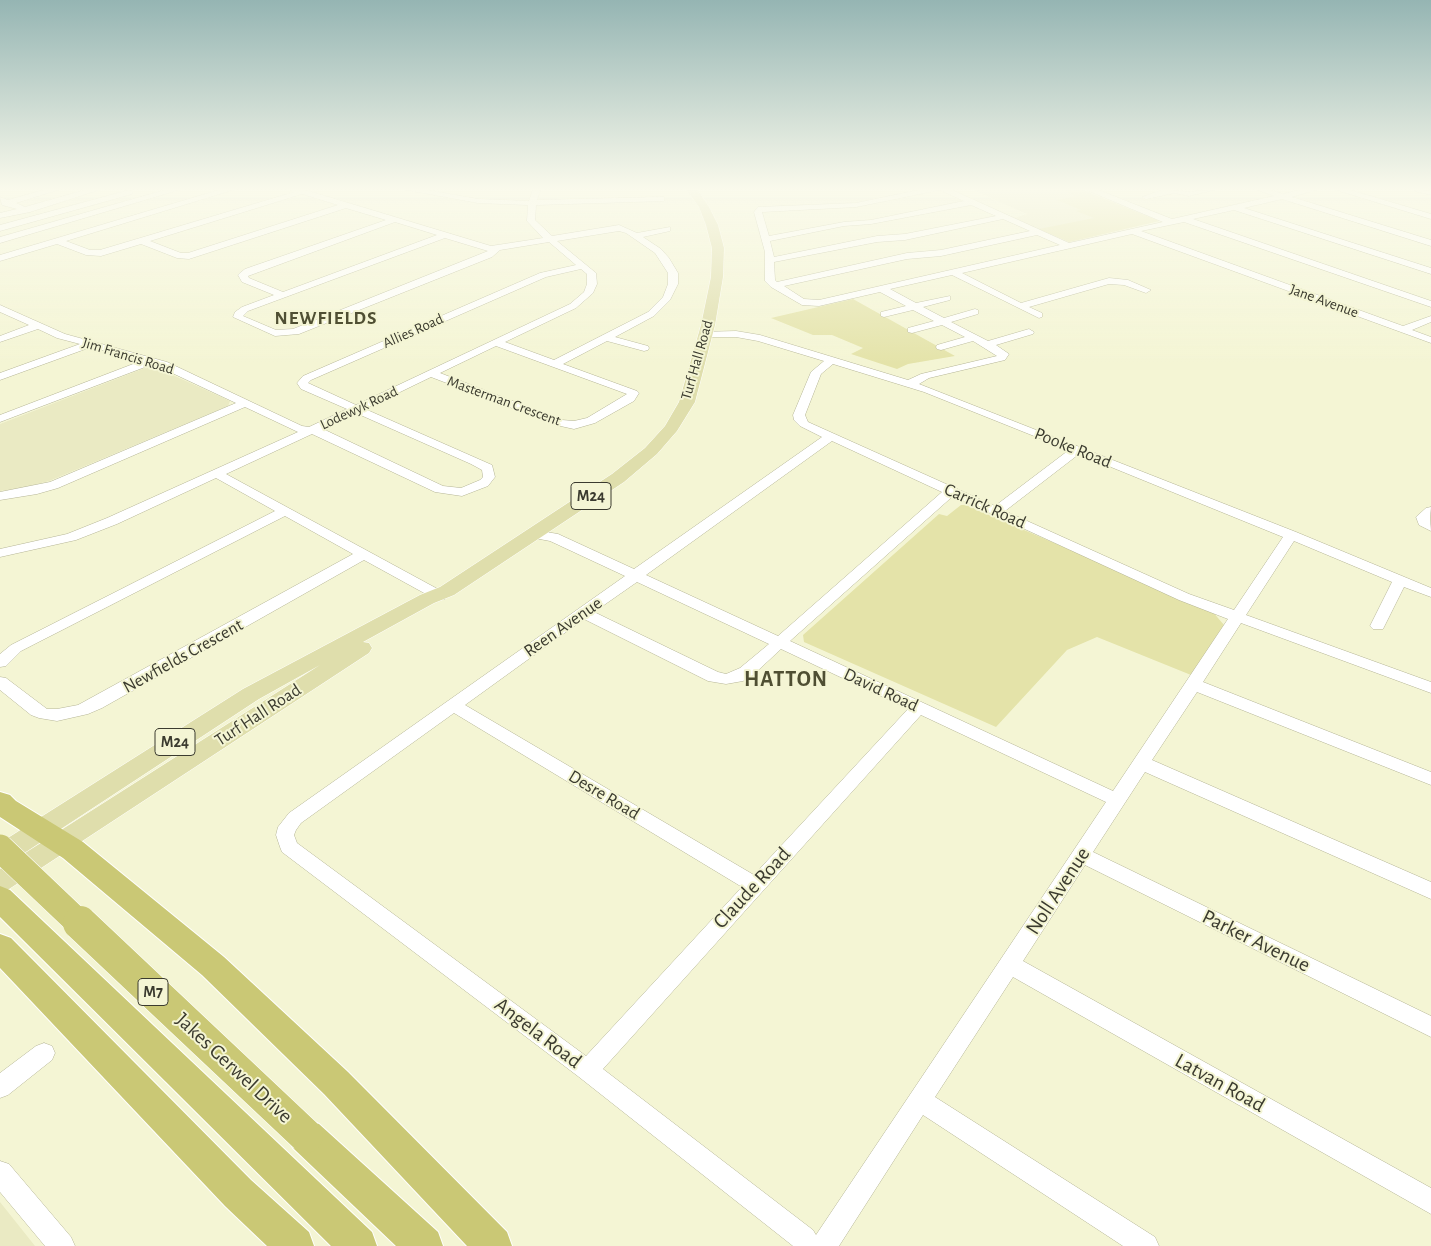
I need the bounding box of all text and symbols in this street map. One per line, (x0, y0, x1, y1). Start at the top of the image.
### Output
street label: Jane Avenue (1287, 280, 1361, 322)
district label: NEWFIELDS (273, 307, 379, 329)
street label: Allies Road (380, 310, 446, 352)
street label: Turf Hall Road (677, 318, 717, 402)
street label: Jim Francis Road (80, 333, 176, 379)
street label: Masterman Crescent (445, 372, 563, 430)
street label: Lodewyk Road (317, 382, 401, 434)
street label: Pooke Road (1031, 423, 1115, 473)
street label: Carrick Road (941, 478, 1029, 534)
road number: M24 (571, 482, 611, 510)
street label: Reen Avenue (520, 592, 606, 662)
street label: Newfields Crescent (119, 614, 247, 698)
street label: David Road (840, 663, 922, 717)
district label: HATTON (743, 666, 829, 692)
street label: Turf Hall Road (211, 679, 305, 751)
road number: M24 (155, 729, 195, 756)
street label: Desre Road (564, 765, 644, 825)
street label: Claude Road (708, 842, 796, 934)
street label: Noll Avenue (1020, 843, 1096, 939)
street label: Parker Avenue (1198, 904, 1314, 978)
road number: M7 (138, 979, 168, 1006)
street label: Angela Road (489, 992, 587, 1074)
street label: Jakes Gerwel Drive (170, 1007, 298, 1129)
street label: Latvan Road (1170, 1048, 1270, 1118)

